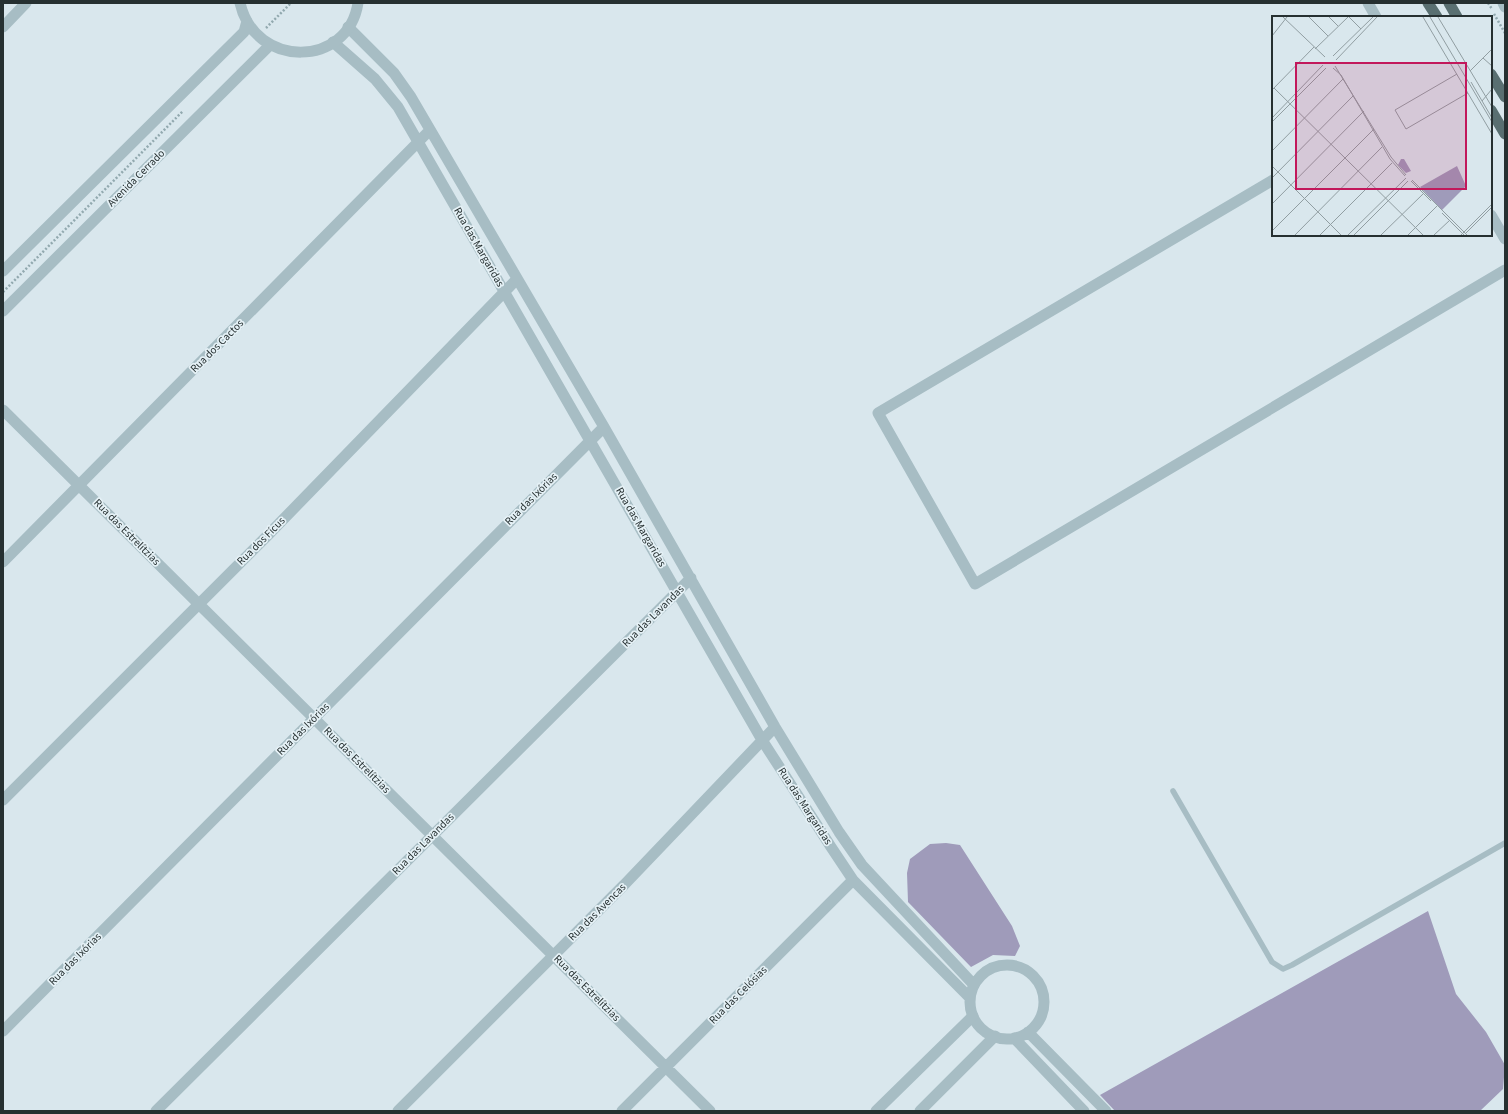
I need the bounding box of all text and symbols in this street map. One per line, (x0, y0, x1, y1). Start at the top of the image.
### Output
inset map (1272, 16, 1492, 236)
street label: Avenida Cerrado (104, 146, 168, 210)
street label: Rua das Margaridas (450, 205, 508, 290)
street label: Rua dos Cactos (187, 316, 247, 376)
street label: Rua das Ixórias (501, 469, 561, 529)
street label: Rua das Margaridas (612, 485, 670, 570)
street label: Rua das Estrelítzias (90, 495, 164, 569)
street label: Rua dos Fícus (234, 513, 289, 568)
street label: Rua das Lavandas (619, 581, 688, 650)
street label: Rua das Ixórias (273, 699, 333, 759)
street label: Rua das Estrelítzias (320, 723, 394, 797)
street label: Rua das Margaridas (774, 764, 836, 848)
street label: Rua das Lavandas (389, 809, 458, 878)
street label: Rua das Avencas (565, 880, 629, 944)
street label: Rua das Ixórias (45, 929, 105, 989)
street label: Rua das Estrelítzias (550, 951, 624, 1025)
street label: Rua das Celósias (706, 962, 771, 1027)

